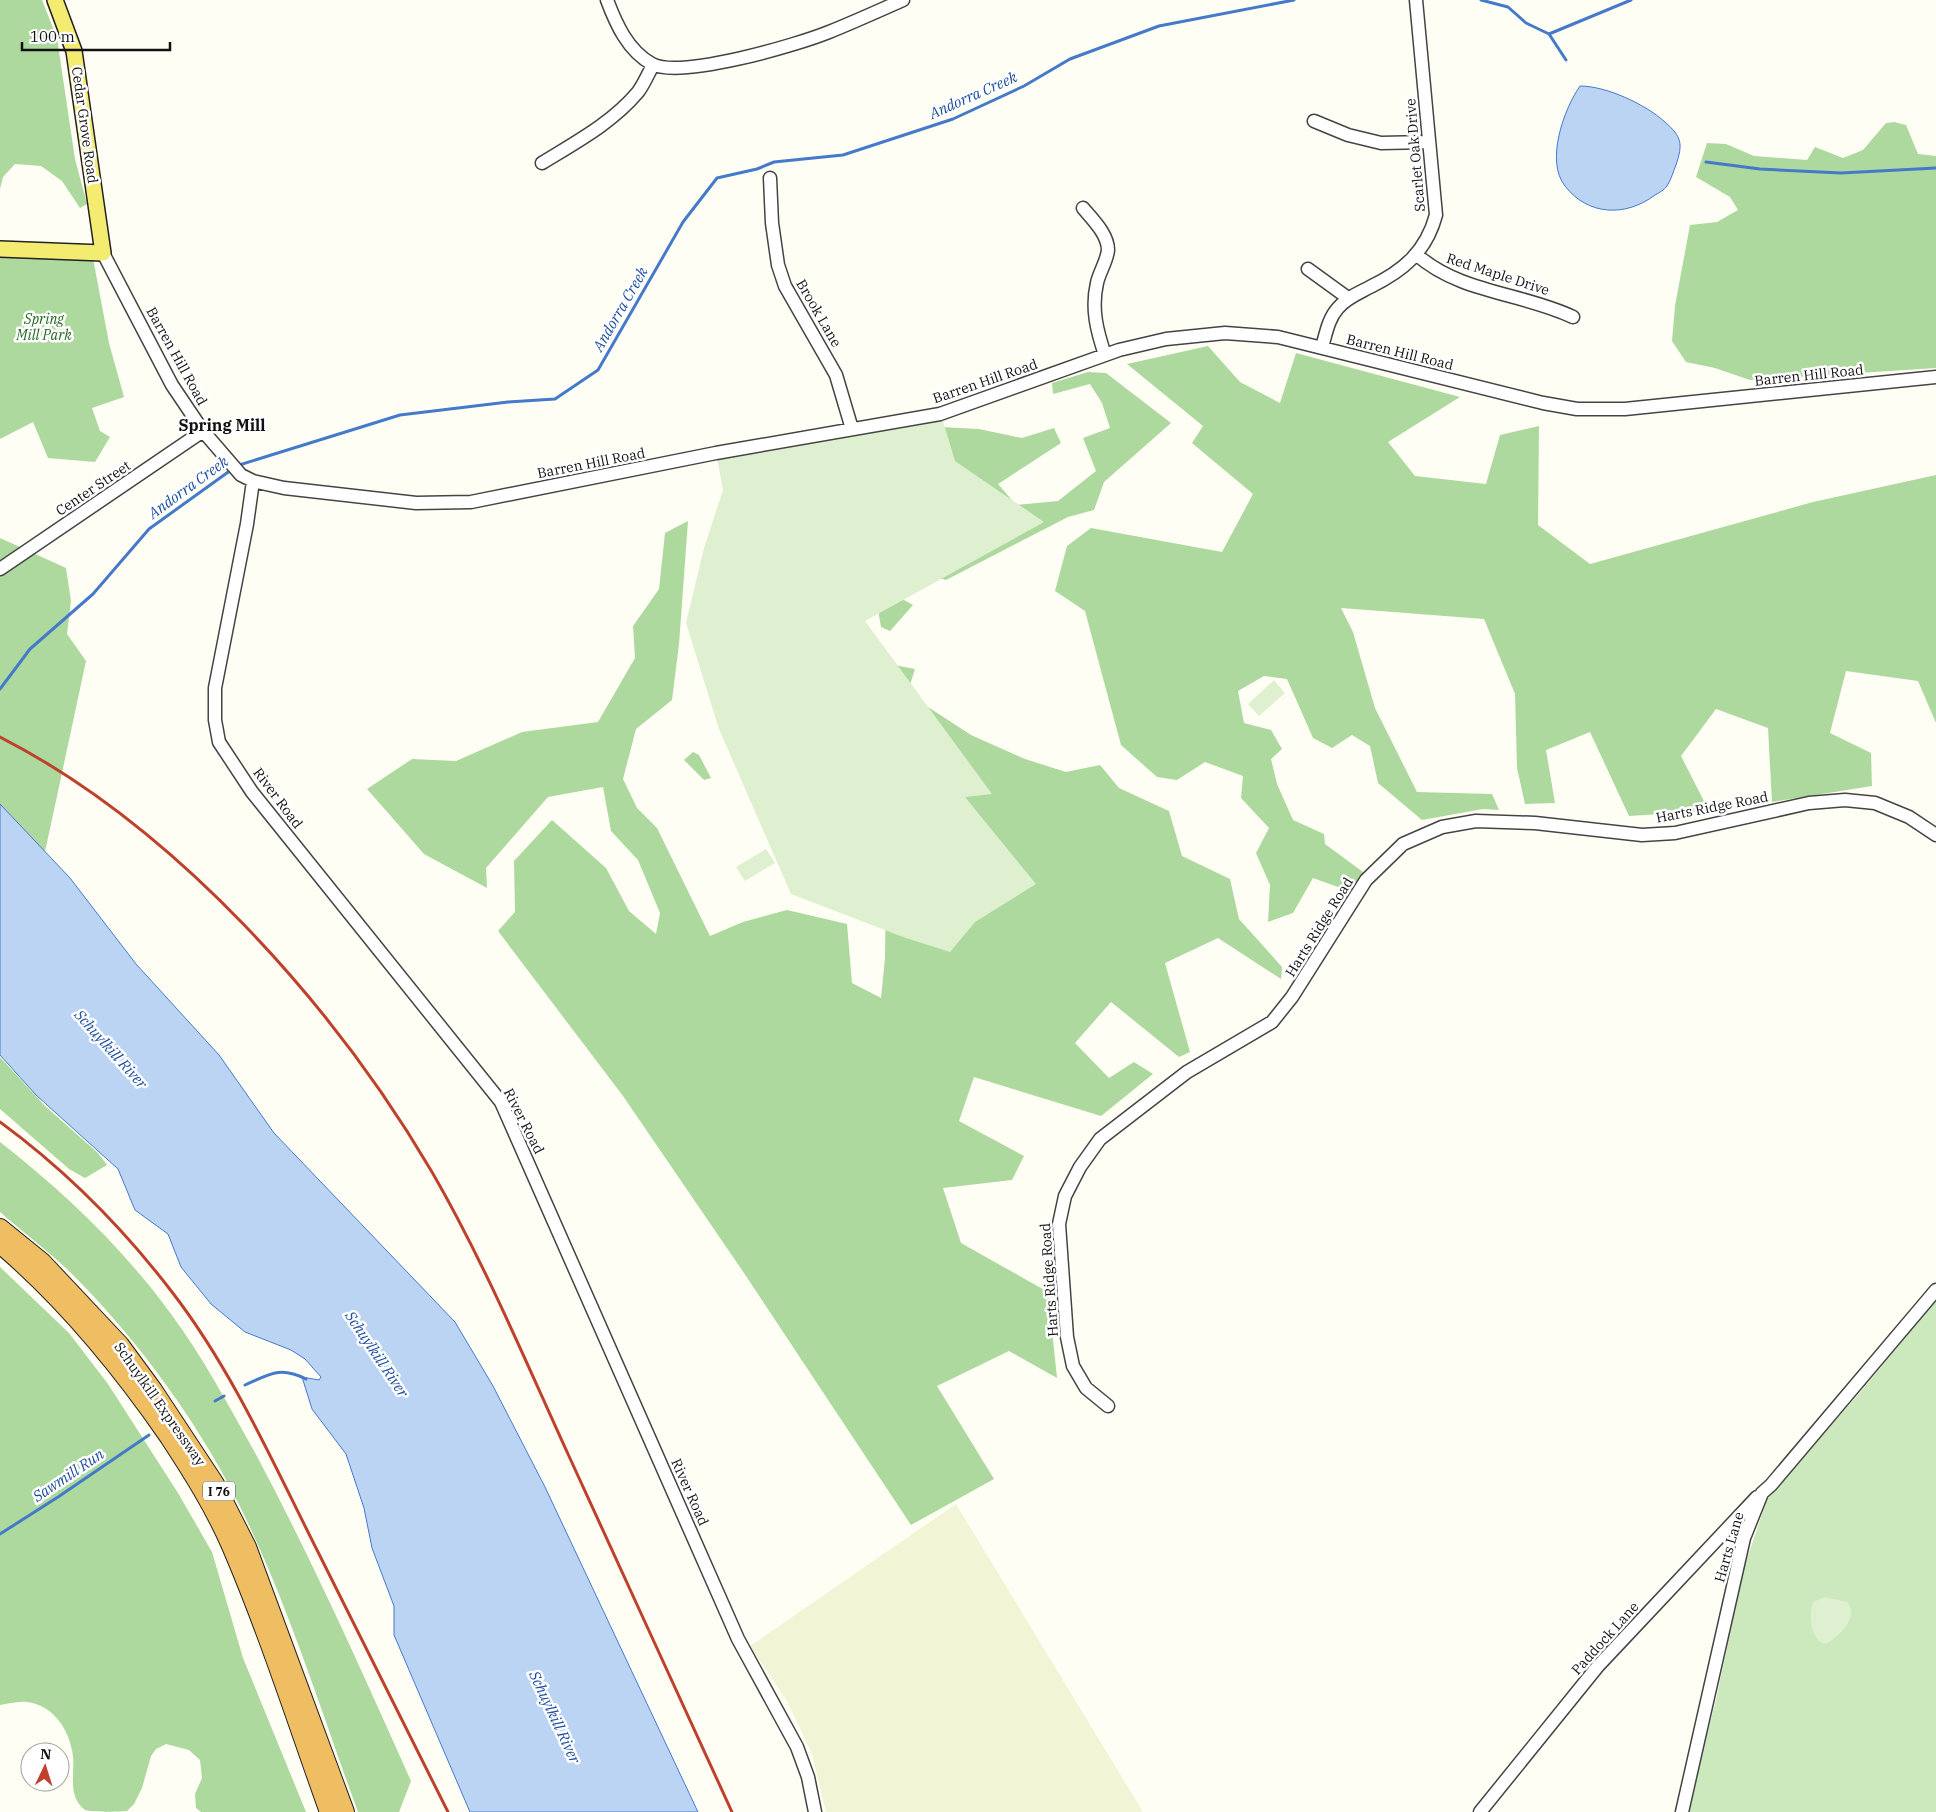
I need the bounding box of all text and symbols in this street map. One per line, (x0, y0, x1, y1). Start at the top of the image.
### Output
scale bar (22, 20, 170, 52)
text: 100 m (30, 27, 75, 46)
street label: Cedar Grove Road (68, 65, 102, 185)
water label: Andorra Creek (925, 67, 1020, 123)
street label: Scarlet Oak Drive (1401, 98, 1429, 212)
street label: Red Maple Drive (1444, 249, 1552, 299)
water label: Andorra Creek (588, 263, 652, 355)
street label: Brook Lane (792, 276, 846, 350)
street label: Barren Hill Road (143, 304, 212, 409)
park label: Spring Mill Park (15, 310, 72, 344)
street label: Barren Hill Road (1345, 330, 1456, 374)
street label: Barren Hill Road (930, 354, 1040, 407)
street label: Barren Hill Road (1754, 360, 1865, 390)
district label: Spring Mill (178, 415, 266, 435)
street label: Barren Hill Road (535, 444, 647, 482)
water label: Andorra Creek (143, 452, 232, 523)
street label: Center Street (52, 456, 134, 520)
street label: River Road (249, 764, 307, 832)
street label: Harts Ridge Road (1654, 787, 1770, 827)
street label: Harts Ridge Road (1281, 873, 1357, 980)
water label: Schuylkill River (70, 1005, 152, 1093)
street label: River Road (500, 1085, 548, 1157)
street label: Harts Ridge Road (1036, 1222, 1062, 1338)
water label: Schuylkill River (341, 1306, 413, 1401)
street label: Schuylkill Expressway (110, 1339, 210, 1470)
water label: Sawmill Run (28, 1444, 108, 1506)
street label: River Road (667, 1456, 713, 1529)
road number: I 76 (203, 1482, 235, 1500)
street label: Harts Lane (1710, 1510, 1748, 1584)
street label: Paddock Lane (1567, 1598, 1643, 1678)
water label: Schuylkill River (525, 1667, 585, 1767)
north arrow (20, 1742, 70, 1792)
text: N (40, 1745, 52, 1763)

